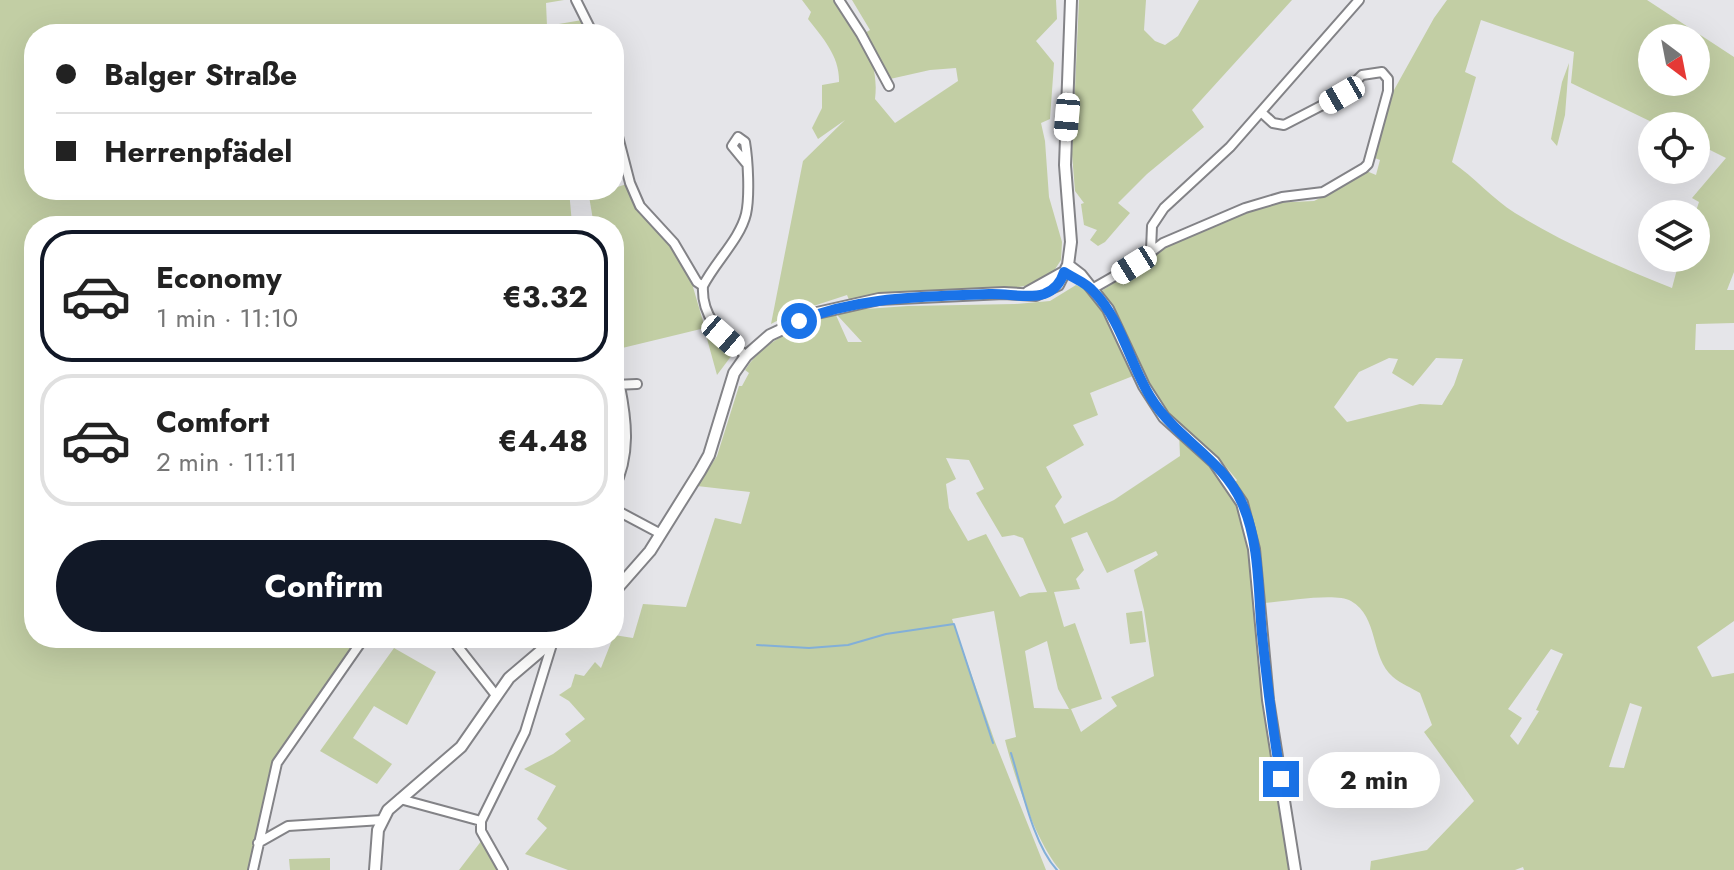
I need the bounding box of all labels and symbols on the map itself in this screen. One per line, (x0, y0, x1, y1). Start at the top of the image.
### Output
north arrow (1638, 24, 1710, 96)
car (1315, 73, 1369, 117)
car (1053, 92, 1081, 142)
car (1107, 242, 1161, 288)
route start (781, 303, 817, 339)
car (697, 311, 749, 361)
callout: 2 min (1309, 751, 1441, 807)
route end (1263, 761, 1299, 797)

